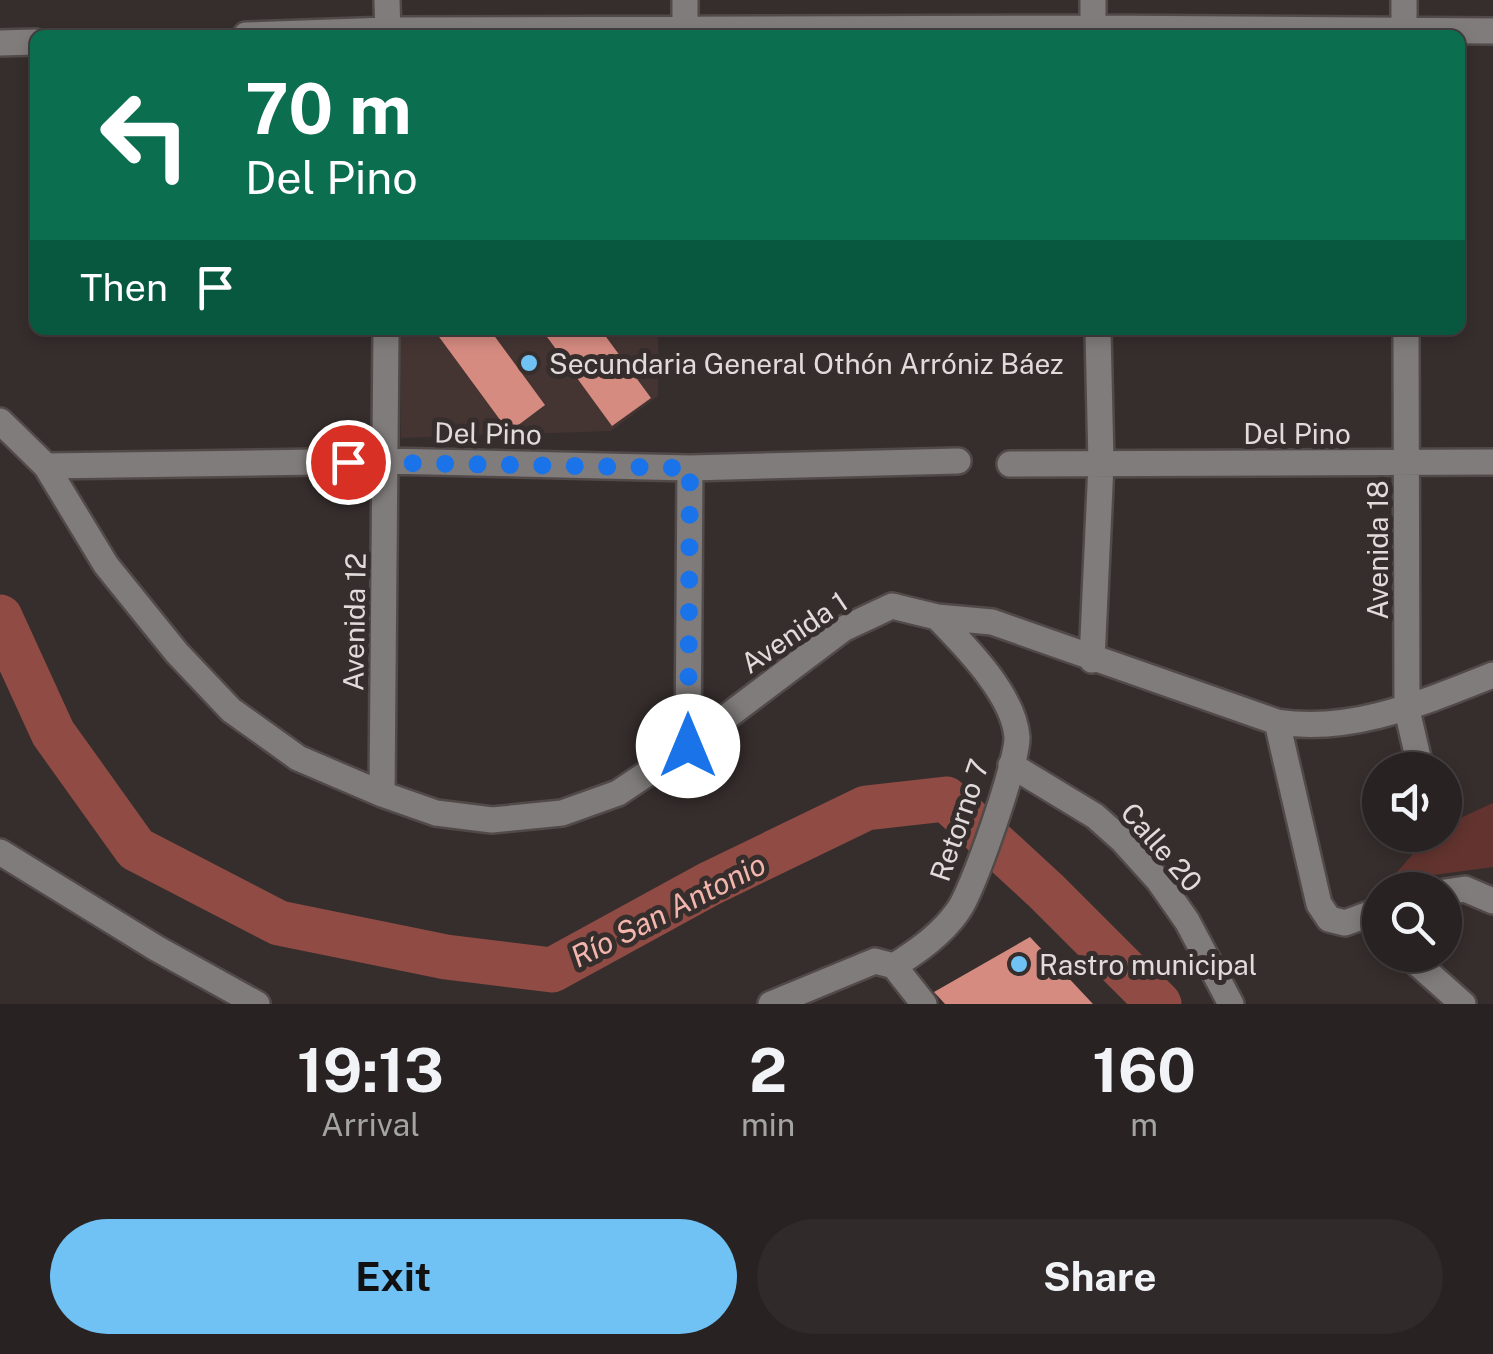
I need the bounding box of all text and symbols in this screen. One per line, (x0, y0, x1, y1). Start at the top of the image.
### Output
text: 70 m (245, 67, 412, 150)
icon: left (80, 70, 210, 200)
text: Del Pino (245, 151, 418, 204)
icon: arrive (188, 260, 243, 315)
text: Then (80, 265, 168, 310)
place label: Secundaria General Othón Arróniz Báez (549, 347, 1064, 380)
marker: Secundaria General Othón Arróniz Báez (518, 352, 540, 374)
street label: Del Pino (434, 416, 542, 450)
street label: Del Pino (1243, 417, 1351, 450)
pin (306, 420, 391, 505)
icon: arrive (321, 435, 376, 490)
street label: Avenida 18 (1361, 480, 1394, 620)
street label: Avenida 12 (336, 553, 372, 691)
street label: Avenida 1 (734, 584, 854, 680)
position arrow (636, 694, 740, 798)
map controls (1362, 752, 1462, 972)
button: sound (1362, 752, 1462, 852)
street label: Retorno 7 (923, 755, 995, 885)
street label: Calle 20 (1115, 796, 1209, 898)
water label: Río San Antonio (565, 845, 771, 975)
button: search (1362, 872, 1462, 972)
place label: Rastro municipal (1039, 948, 1257, 981)
marker: Rastro municipal (1008, 953, 1030, 975)
text: 19:13 (297, 1035, 444, 1106)
text: 2 (749, 1035, 787, 1106)
text: 160 (1092, 1035, 1196, 1106)
text: Arrival (321, 1106, 420, 1143)
text: min (741, 1106, 795, 1143)
text: m (1130, 1106, 1158, 1143)
button: Exit (50, 1219, 737, 1334)
button: Share (757, 1219, 1443, 1334)

